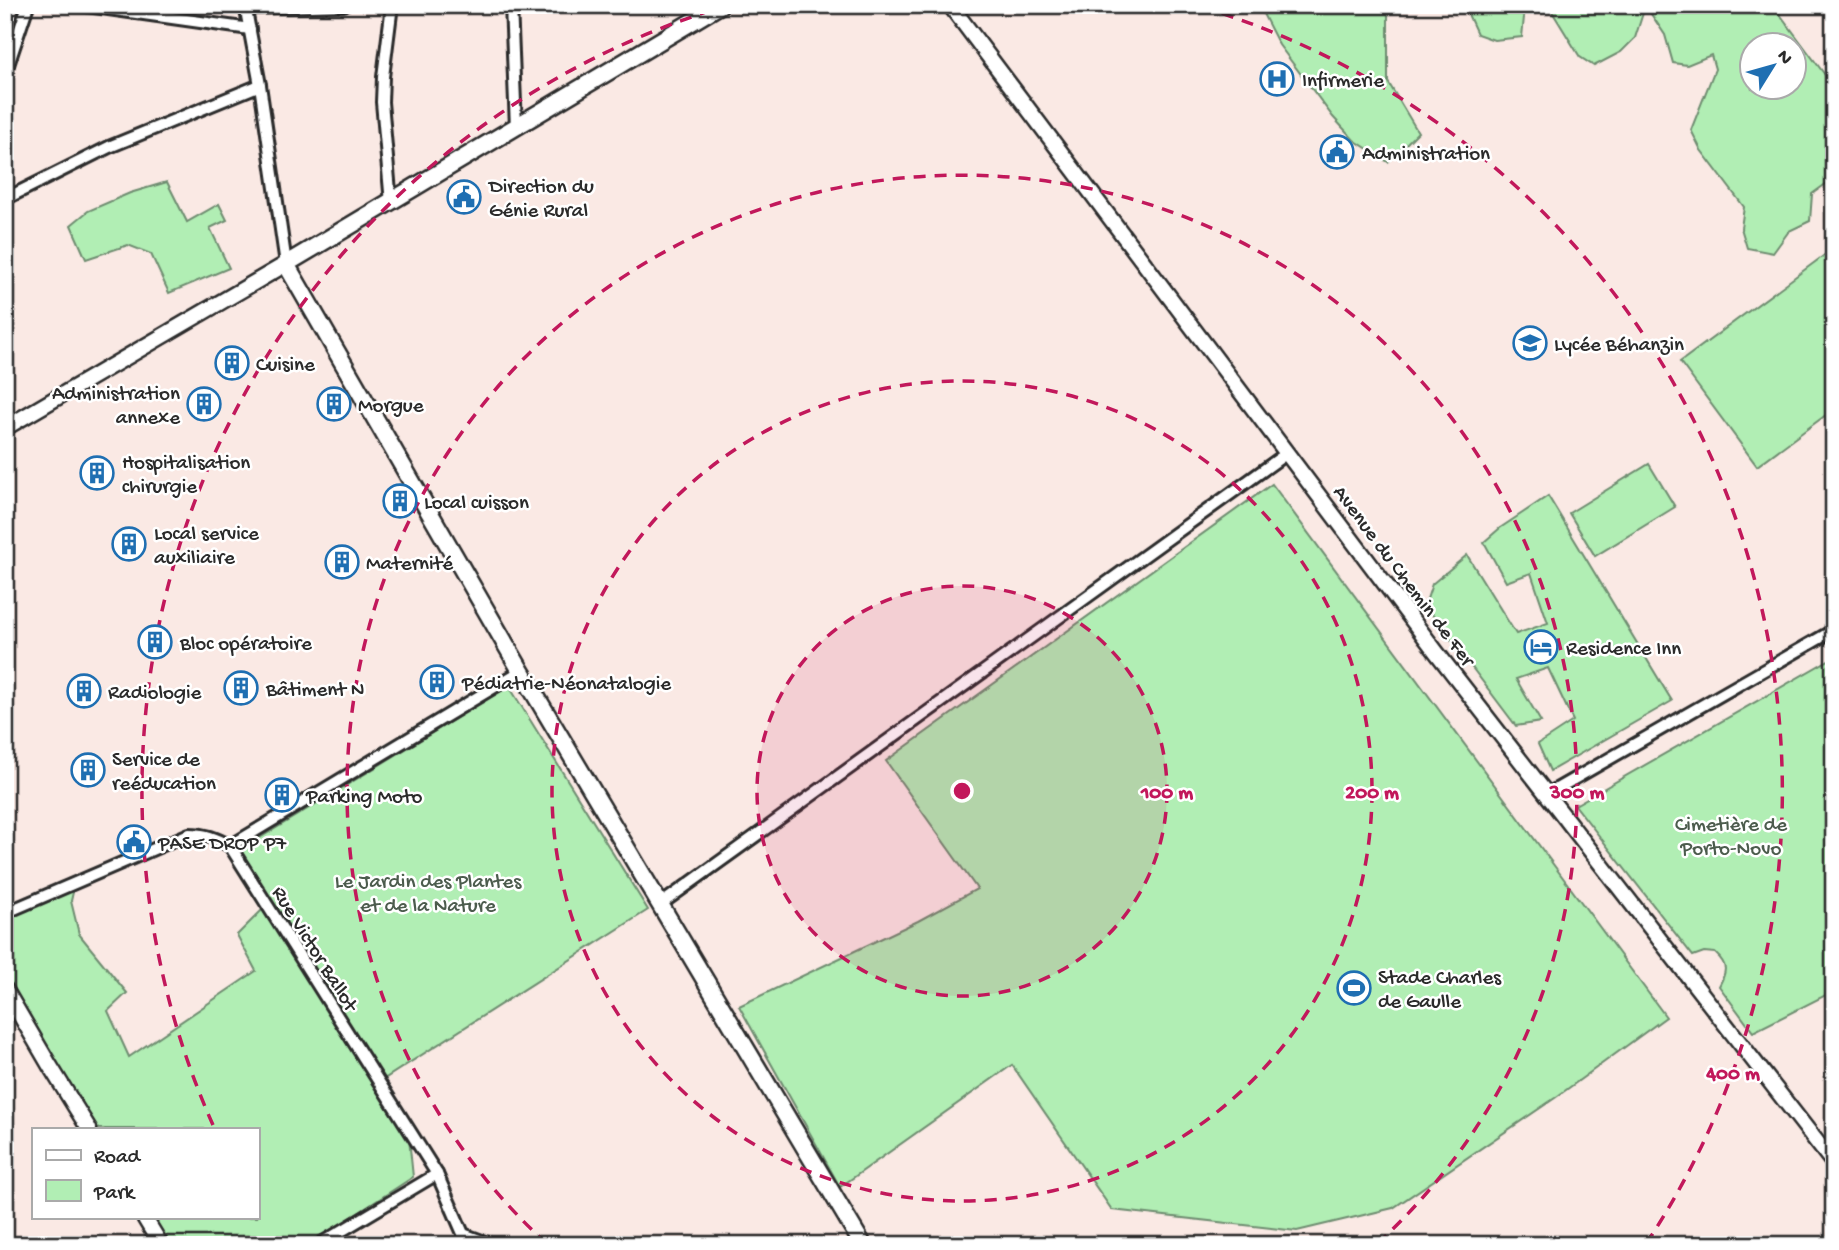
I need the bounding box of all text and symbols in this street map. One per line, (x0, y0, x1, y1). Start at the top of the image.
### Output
north arrow (1738, 32, 1808, 102)
text: N (1771, 46, 1797, 70)
hospital icon: Infirmerie (1258, 60, 1296, 98)
place label: Infirmerie (1302, 70, 1385, 95)
public building icon: Administration (1318, 133, 1356, 171)
place label: Administration (1362, 143, 1490, 168)
place label: Direction du Génie Rural (487, 176, 594, 225)
public building icon: Direction du Génie Rural (445, 178, 483, 216)
school or university icon: Lycée Béhanzin (1511, 324, 1549, 362)
place label: Lycée Béhanzin (1554, 334, 1684, 359)
building icon: Cuisine (213, 344, 251, 382)
place label: Cuisine (256, 354, 316, 379)
place label: Administration annexe (52, 383, 181, 432)
building icon: Administration annexe (185, 385, 223, 423)
building icon: Morgue (315, 385, 353, 423)
place label: Morgue (358, 395, 425, 420)
place label: Hospitalisation chirurgie (122, 452, 250, 501)
building icon: Hospitalisation chirurgie (78, 454, 116, 492)
building icon: Local cuisson (381, 482, 419, 520)
street label: Avenue du Chemin de Fer (1326, 482, 1479, 674)
place label: Local cuisson (424, 492, 529, 517)
place label: Local service auxiliaire (154, 523, 260, 572)
building icon: Local service auxiliaire (110, 525, 148, 563)
building icon: Maternité (323, 543, 361, 581)
place label: Maternité (366, 553, 454, 578)
building icon: Bloc opératoire (136, 623, 174, 661)
hotel icon: Residence Inn (1522, 628, 1560, 666)
place label: Bloc opératoire (179, 633, 313, 658)
place label: Residence Inn (1566, 638, 1681, 663)
building icon: Pédiatrie-Néonatalogie (418, 663, 456, 701)
building icon: Bâtiment N (222, 669, 260, 707)
building icon: Radiologie (65, 672, 103, 710)
place label: Pédiatrie-Néonatalogie (461, 673, 672, 698)
place label: Bâtiment N (265, 679, 365, 704)
place label: Radiologie (108, 682, 202, 707)
place label: Service de reéducation (112, 749, 216, 798)
building icon: Service de reéducation (69, 751, 107, 789)
building icon: Parking Moto (263, 776, 301, 814)
centre of rings (950, 779, 974, 803)
text: 100 m (1140, 782, 1193, 807)
text: 200 m (1345, 782, 1399, 807)
text: 300 m (1549, 782, 1604, 807)
place label: Parking Moto (305, 786, 423, 811)
park label: Cimetière de Porto-Novo (1675, 814, 1788, 863)
public building icon: PASE DROP P7 (115, 823, 153, 861)
place label: PASE DROP P7 (157, 833, 287, 858)
park label: Le Jardin des Plantes et de la Nature (335, 871, 522, 920)
street label: Rue Victor Ballot (265, 883, 363, 1019)
place label: Stade Charles de Gaulle (1378, 967, 1502, 1016)
sports icon: Stade Charles de Gaulle (1335, 969, 1373, 1007)
text: 400 m (1705, 1063, 1760, 1088)
legend (32, 1128, 259, 1218)
text: Road (94, 1146, 142, 1171)
text: Park (93, 1182, 137, 1207)

